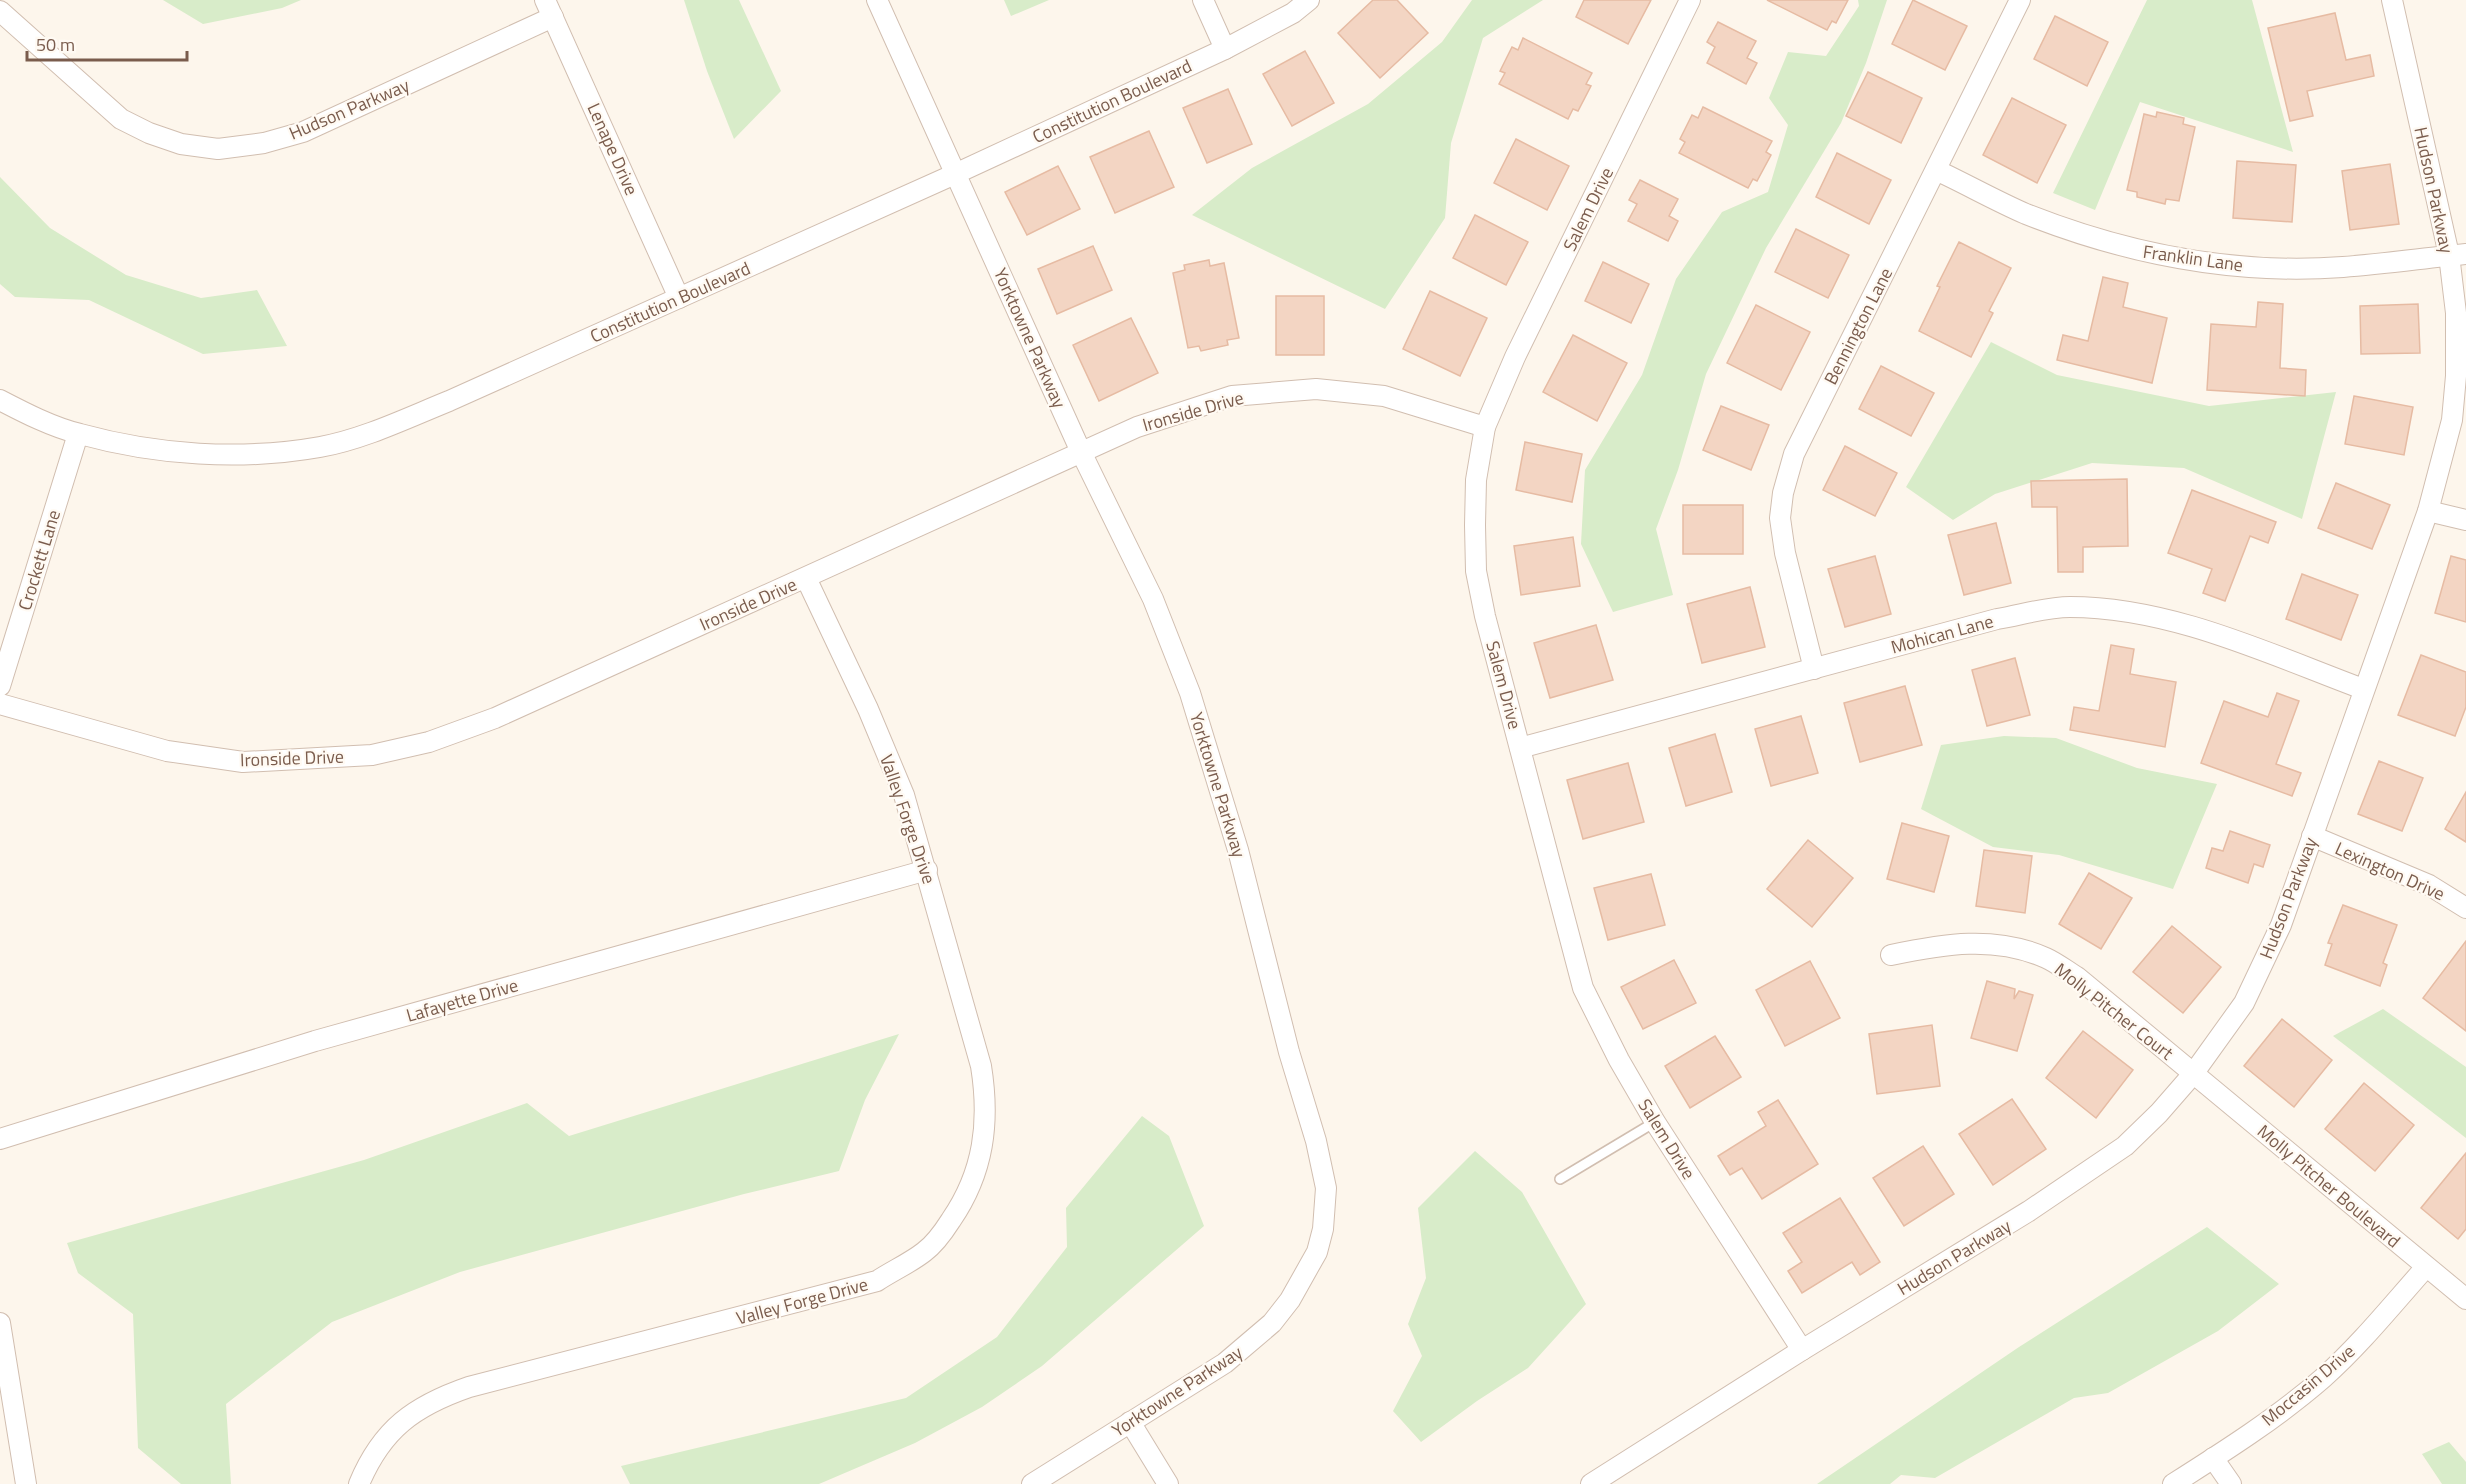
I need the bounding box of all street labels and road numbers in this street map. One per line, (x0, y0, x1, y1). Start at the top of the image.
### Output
street label: Constitution Boulevard (1028, 52, 1196, 150)
street label: Hudson Parkway (285, 71, 414, 147)
street label: Lenape Drive (581, 99, 645, 199)
street label: Hudson Parkway (2407, 124, 2461, 256)
street label: Salem Drive (1556, 162, 1620, 256)
street label: Franklin Lane (2141, 238, 2245, 278)
street label: Constitution Boulevard (585, 254, 755, 350)
street label: Bennington Lane (1817, 263, 1899, 389)
street label: Yorktowne Parkway (987, 264, 1073, 413)
street label: Ironside Drive (1139, 384, 1247, 438)
street label: Crockett Lane (11, 507, 67, 613)
street label: Ironside Drive (695, 571, 801, 637)
street label: Mohican Lane (1888, 607, 1996, 661)
street label: Salem Drive (1479, 638, 1529, 732)
street label: Yorktowne Parkway (1183, 709, 1253, 861)
street label: Ironside Drive (240, 743, 344, 773)
street label: Valley Forge Drive (873, 751, 943, 887)
street label: Hudson Parkway (2252, 833, 2324, 963)
street label: Lexington Drive (2331, 835, 2449, 907)
street label: Molly Pitcher Court (2049, 956, 2180, 1067)
street label: Lafayette Drive (403, 971, 521, 1029)
street label: Salem Drive (1632, 1094, 1702, 1184)
street label: Molly Pitcher Boulevard (2252, 1118, 2406, 1254)
street label: Hudson Parkway (1892, 1212, 2016, 1302)
street label: Valley Forge Drive (733, 1270, 871, 1332)
street label: Yorktowne Parkway (1106, 1338, 1248, 1443)
street label: Moccasin Drive (2255, 1338, 2361, 1432)

